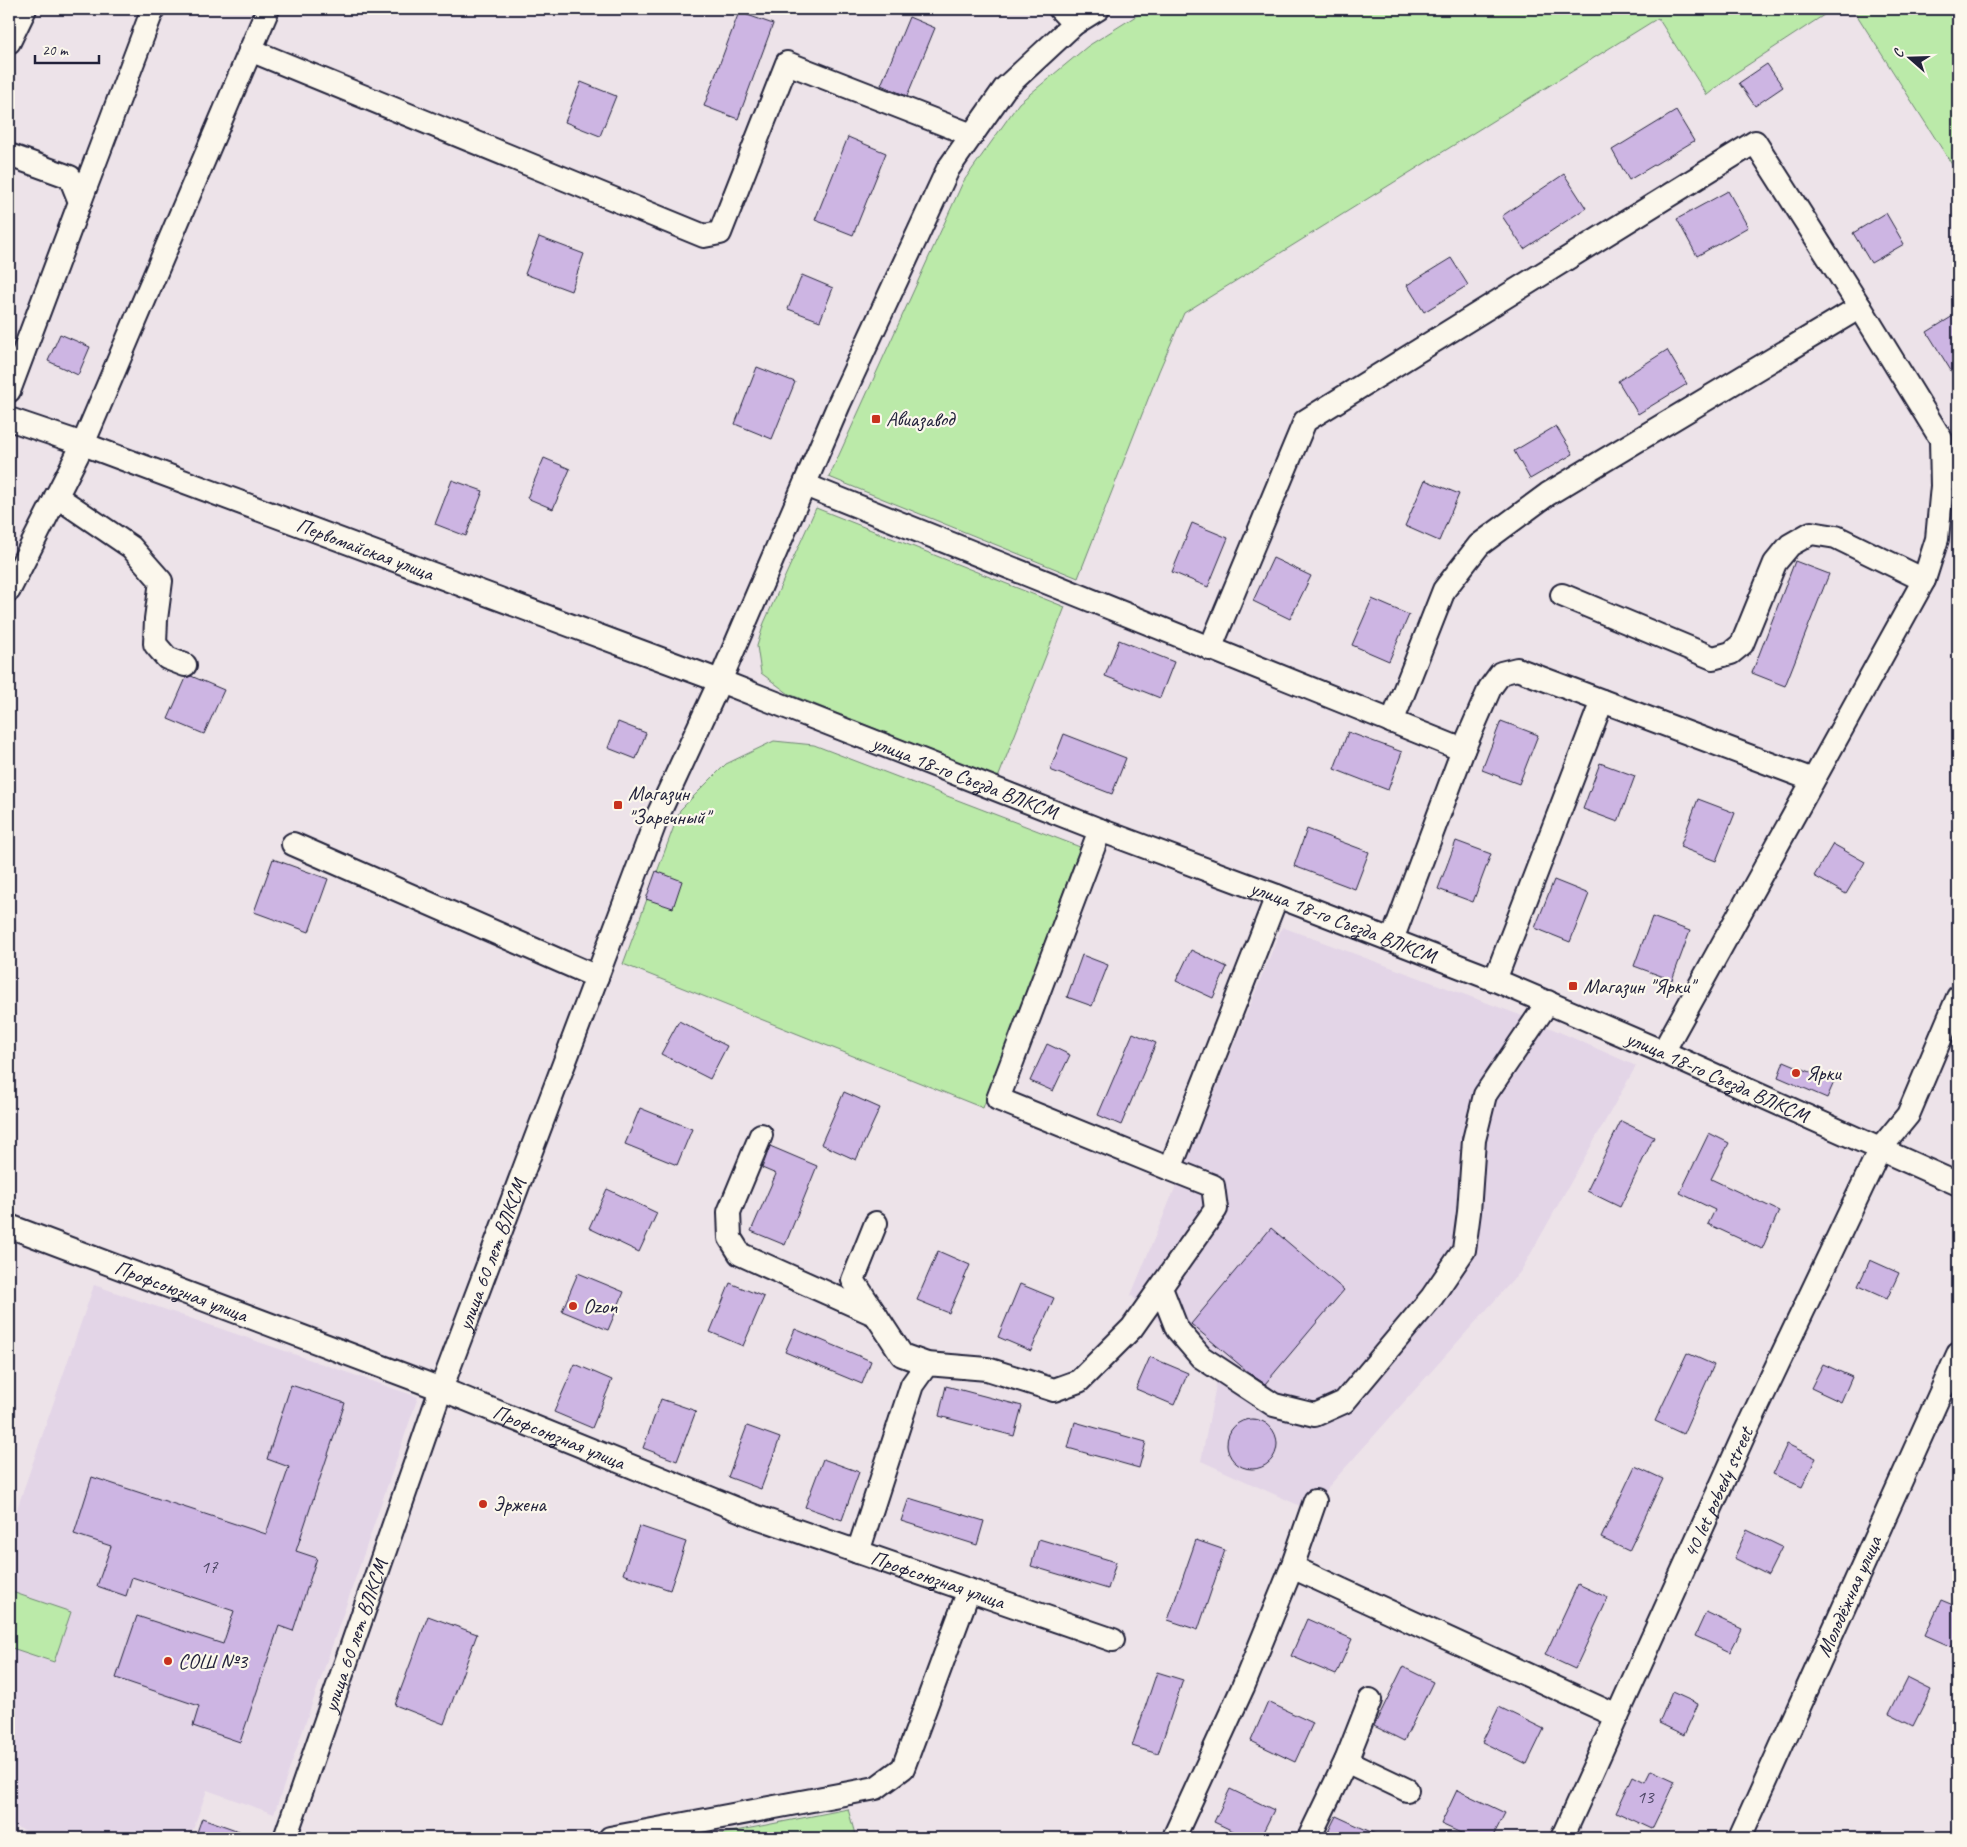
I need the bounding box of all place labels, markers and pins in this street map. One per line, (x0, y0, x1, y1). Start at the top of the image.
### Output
place label: Авиазавод (886, 406, 957, 432)
marker: Авиазавод (870, 413, 882, 425)
place label: Магазин "Заречный" (628, 780, 714, 830)
marker: Магазин "Заречный" (612, 799, 624, 811)
place label: Магазин "Ярки" (1583, 973, 1698, 999)
marker: Магазин "Ярки" (1567, 980, 1579, 992)
place label: Ярки (1806, 1060, 1842, 1086)
marker: Ярки (1790, 1067, 1802, 1079)
place label: Ozon (583, 1293, 618, 1319)
marker: Ozon (567, 1300, 579, 1312)
place label: Эржена (493, 1491, 547, 1517)
marker: Эржена (477, 1498, 489, 1510)
place label: СОШ №3 (178, 1648, 249, 1674)
marker: СОШ №3 (162, 1655, 174, 1667)

